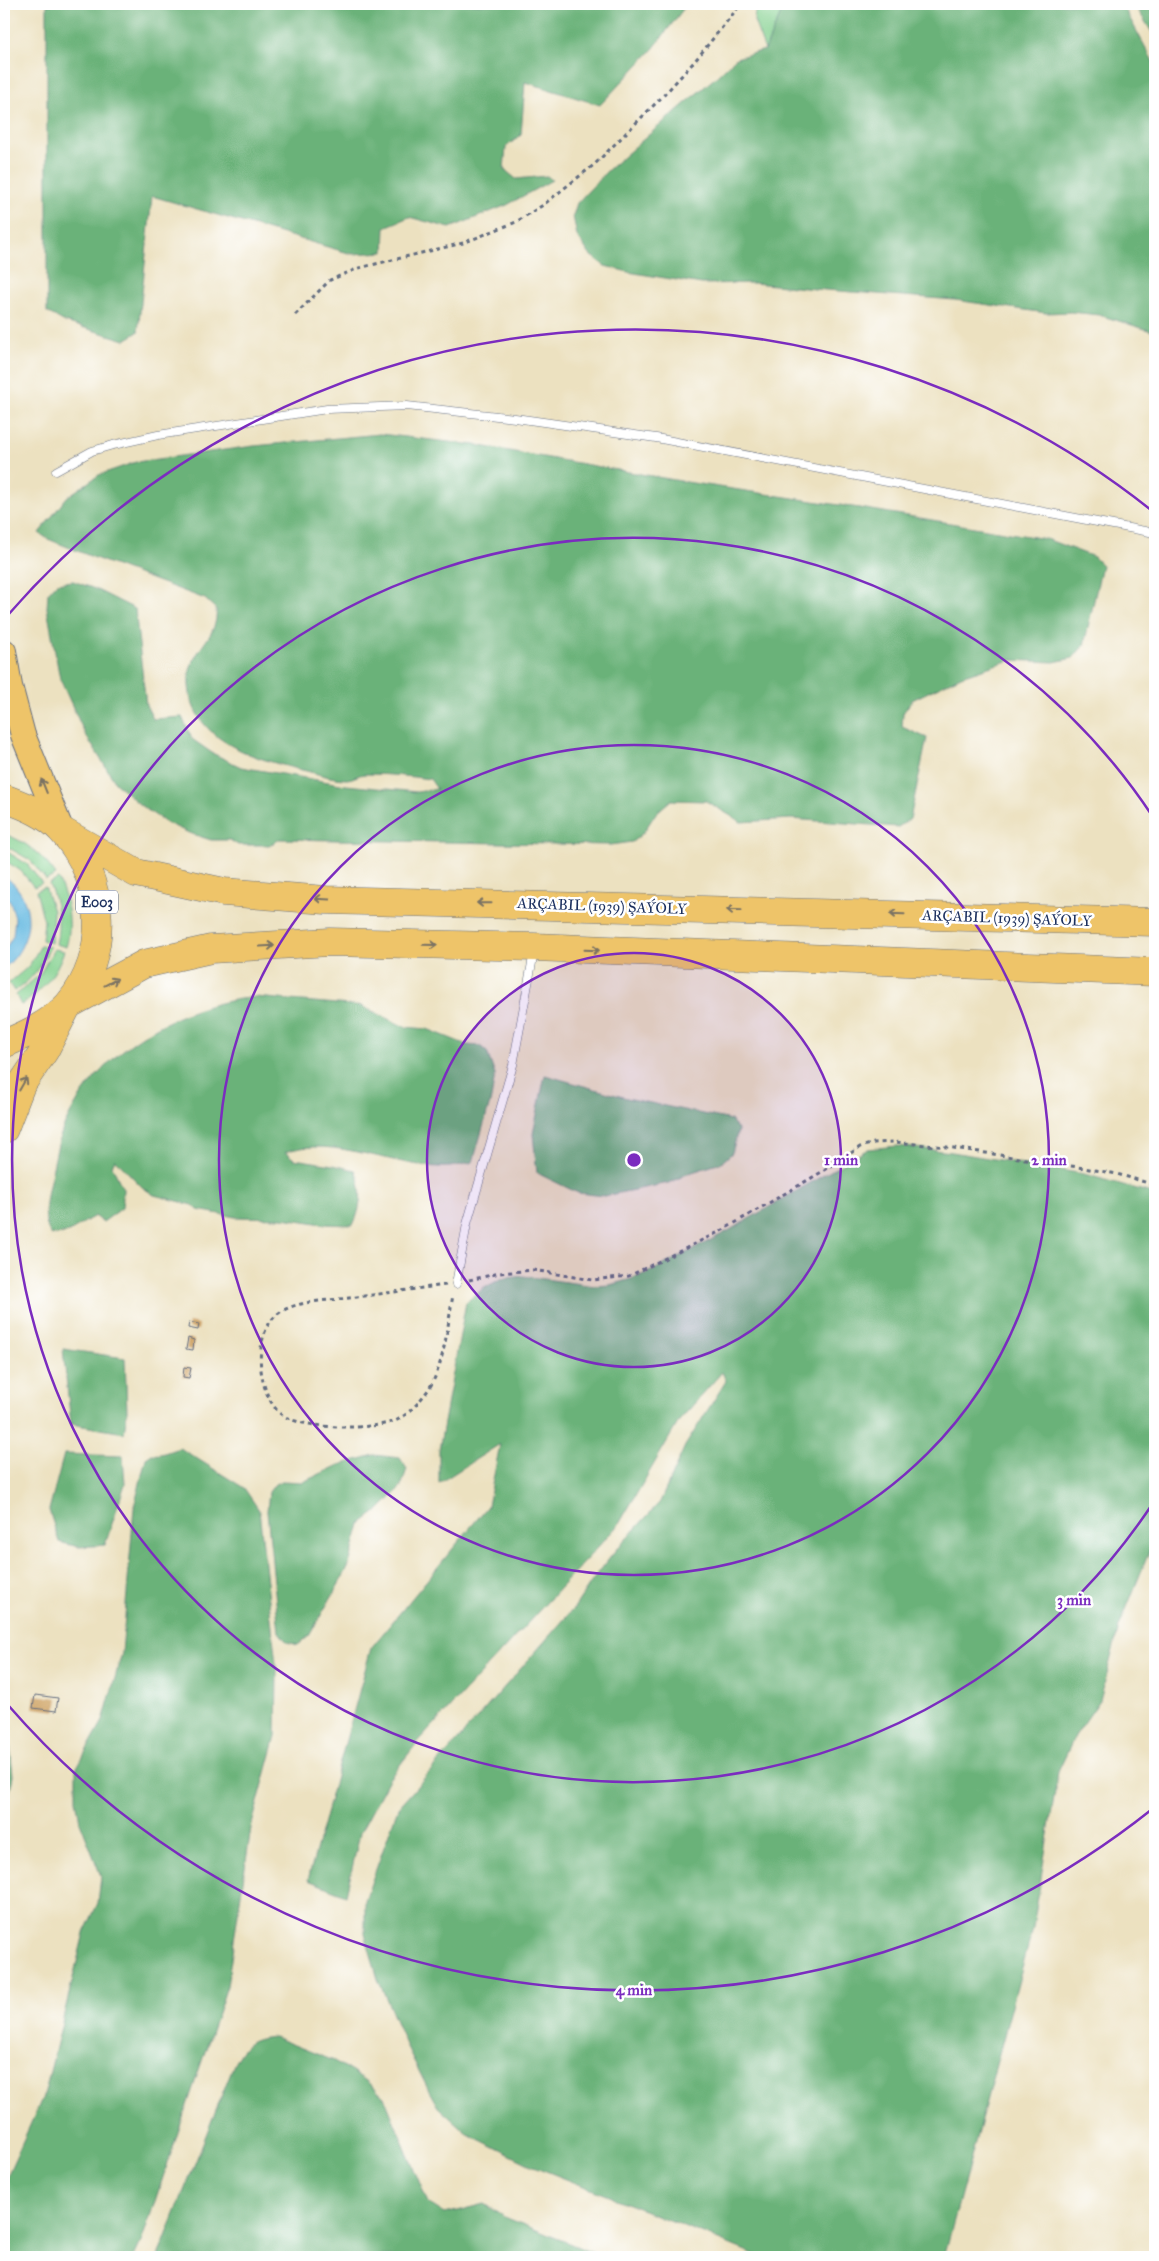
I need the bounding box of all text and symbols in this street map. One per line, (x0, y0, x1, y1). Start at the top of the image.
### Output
one-way arrow (38, 779, 48, 794)
road number: E003 (76, 890, 118, 914)
street label: ARÇABIL (1939) ŞAÝOLY (516, 893, 688, 919)
one-way arrow (314, 895, 330, 904)
one-way arrow (477, 898, 493, 907)
one-way arrow (726, 905, 742, 914)
street label: ARÇABIL (1939) ŞAÝOLY (921, 905, 1093, 931)
one-way arrow (889, 910, 905, 919)
one-way arrow (421, 940, 437, 950)
one-way arrow (259, 941, 275, 950)
one-way arrow (584, 945, 600, 954)
one-way arrow (103, 977, 118, 986)
one-way arrow (18, 1077, 28, 1091)
centre of rings (625, 1151, 643, 1169)
text: 1 min (824, 1151, 859, 1169)
text: 2 min (1031, 1151, 1068, 1169)
text: 3 min (1057, 1591, 1092, 1610)
text: 4 min (616, 1981, 653, 2000)

